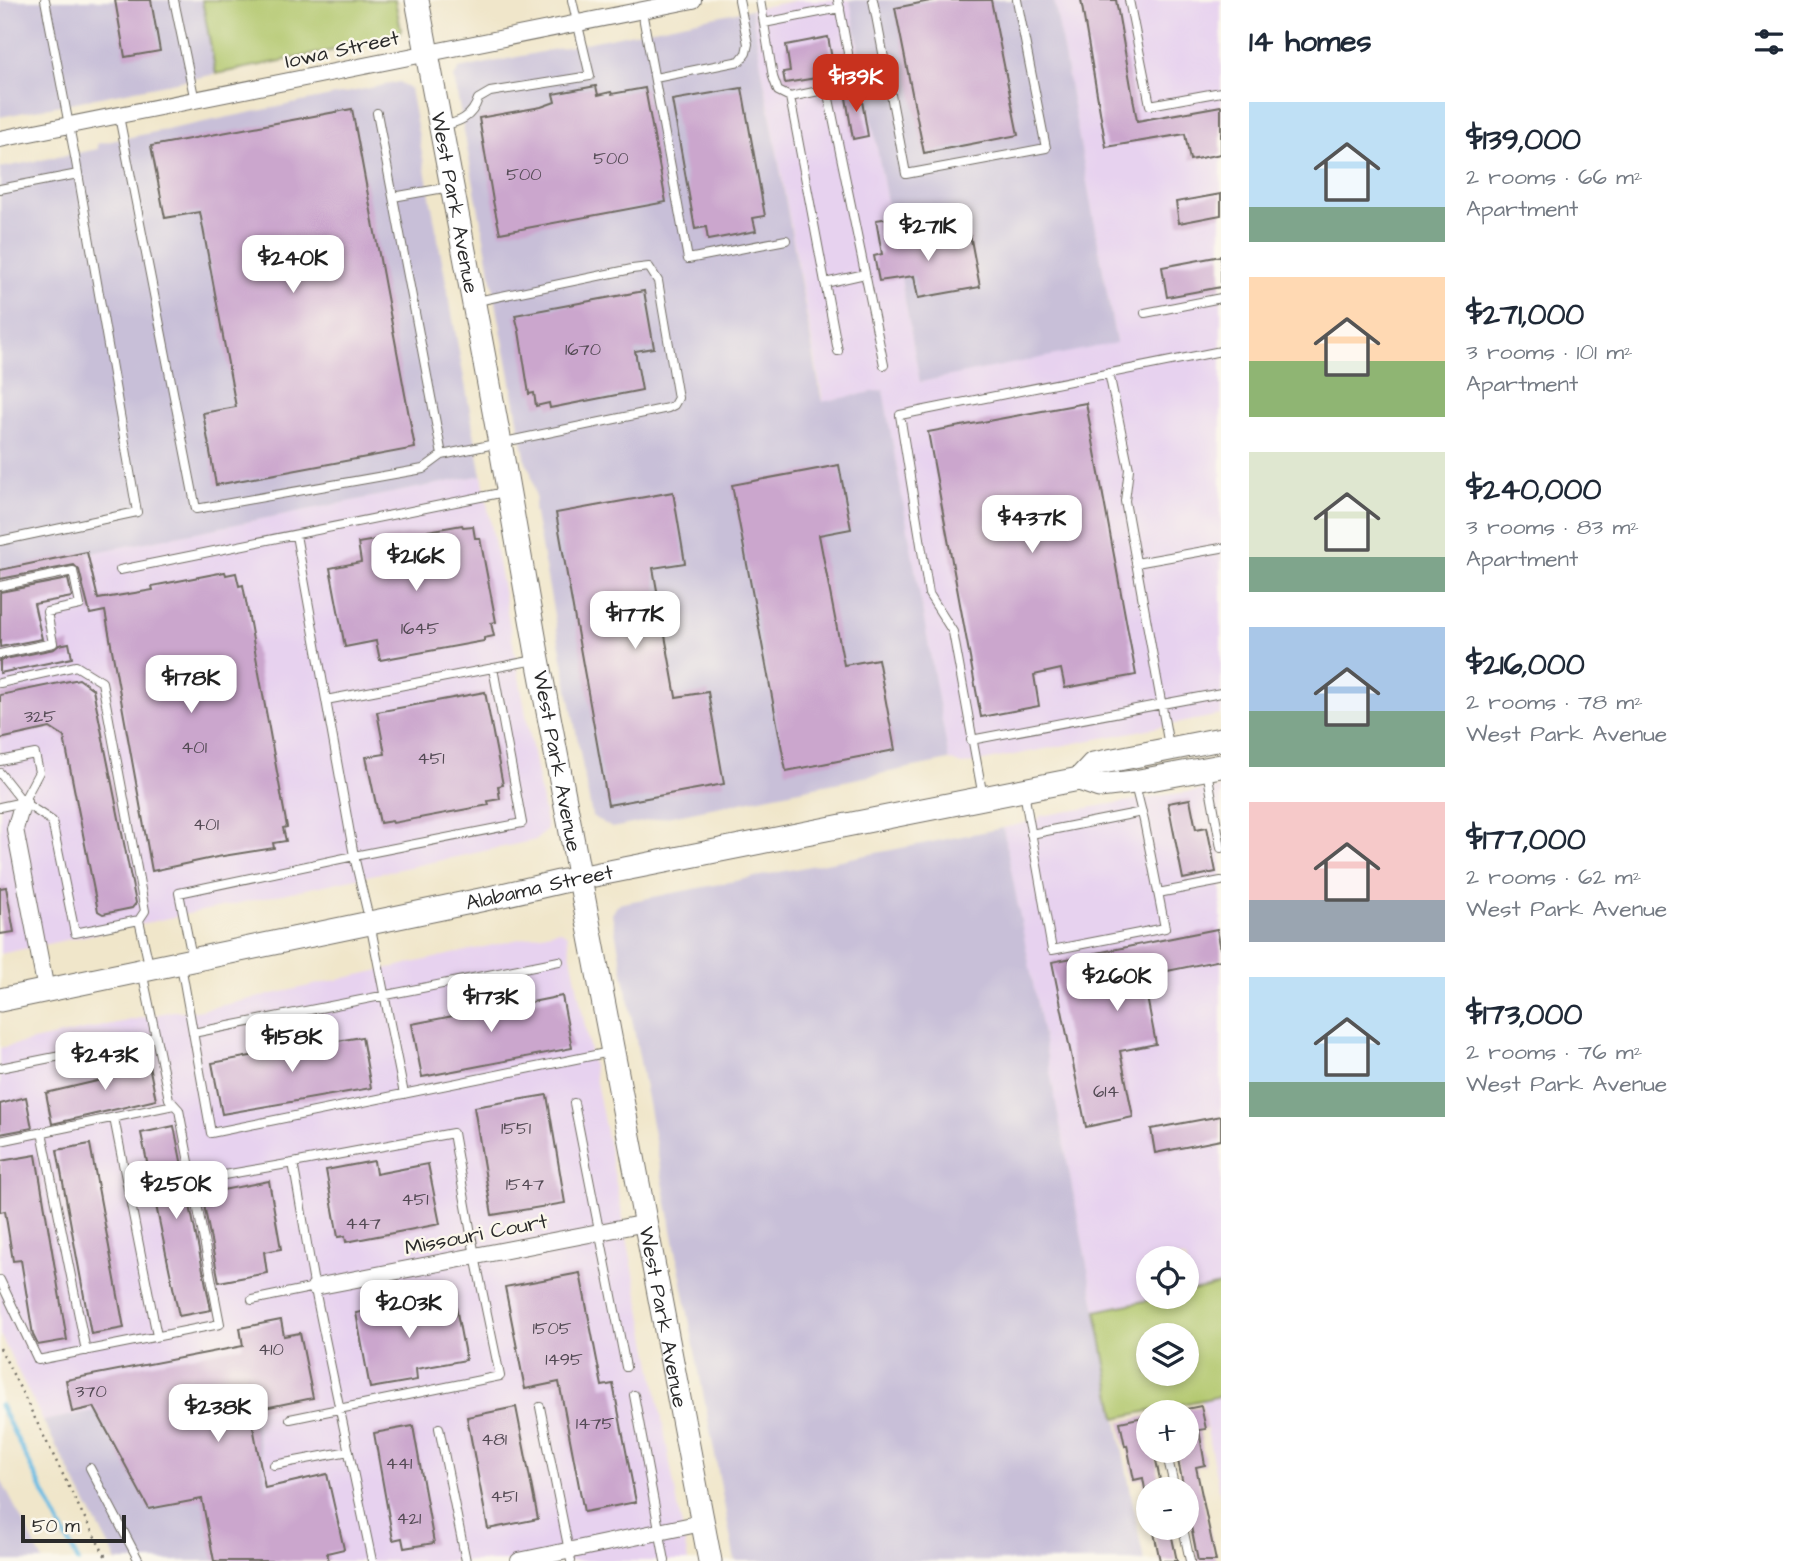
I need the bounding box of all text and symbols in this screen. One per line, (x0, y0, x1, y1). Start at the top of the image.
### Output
text: 14 homes (1249, 21, 1372, 63)
street label: Iowa Street (282, 23, 402, 76)
icon: filters (1750, 23, 1788, 61)
pin: $139K (807, 54, 905, 114)
text: $139K (829, 61, 883, 93)
street label: West Park Avenue (423, 110, 486, 296)
text: $139,000 (1466, 119, 1581, 161)
icon: home (1305, 130, 1389, 214)
house number: 500 (593, 146, 629, 171)
text: 2 rooms · 66 m² (1466, 161, 1643, 193)
house number: 500 (506, 162, 542, 187)
text: Apartment (1466, 193, 1578, 225)
pin: $271K (879, 204, 977, 263)
text: $271K (900, 210, 956, 242)
pin: $240K (244, 236, 342, 295)
text: $240K (258, 242, 328, 274)
text: $271,000 (1466, 294, 1584, 336)
icon: home (1305, 305, 1389, 389)
text: 3 rooms · 101 m² (1466, 336, 1633, 368)
house number: 1670 (565, 337, 601, 362)
text: Apartment (1466, 368, 1578, 400)
text: $240,000 (1466, 469, 1601, 511)
icon: home (1305, 480, 1389, 564)
pin: $437K (983, 496, 1081, 555)
text: $437K (998, 502, 1066, 534)
text: 3 rooms · 83 m² (1466, 511, 1639, 543)
pin: $216K (367, 534, 465, 593)
text: $216K (387, 540, 445, 572)
text: Apartment (1466, 543, 1578, 575)
pin: $177K (586, 592, 684, 651)
text: $177K (606, 598, 664, 630)
house number: 1645 (401, 616, 440, 641)
text: $216,000 (1466, 644, 1585, 686)
icon: home (1305, 655, 1389, 739)
pin: $178K (142, 656, 240, 715)
text: $178K (162, 662, 220, 694)
street label: West Park Avenue (526, 668, 588, 854)
text: 2 rooms · 78 m² (1466, 686, 1643, 718)
house number: 325 (24, 704, 56, 729)
text: West Park Avenue (1466, 718, 1667, 750)
house number: 401 (181, 735, 207, 760)
house number: 451 (417, 746, 445, 771)
house number: 401 (193, 812, 219, 837)
text: $177,000 (1466, 819, 1586, 861)
icon: home (1305, 830, 1389, 914)
street label: Alabama Street (463, 858, 616, 918)
text: 2 rooms · 62 m² (1466, 861, 1641, 893)
text: West Park Avenue (1466, 893, 1667, 925)
pin: $260K (1068, 954, 1166, 1013)
text: $260K (1083, 960, 1151, 992)
pin: $173K (442, 974, 540, 1034)
text: $173K (463, 981, 519, 1013)
text: $173,000 (1466, 994, 1582, 1036)
icon: home (1305, 1005, 1389, 1089)
pin: $158K (243, 1014, 341, 1074)
text: $158K (262, 1021, 322, 1053)
pin: $243K (56, 1032, 154, 1092)
text: 2 rooms · 76 m² (1466, 1036, 1642, 1068)
text: $243K (71, 1039, 139, 1071)
text: West Park Avenue (1466, 1068, 1667, 1100)
house number: 614 (1093, 1079, 1119, 1104)
house number: 1551 (501, 1116, 531, 1141)
pin: $250K (127, 1162, 225, 1221)
text: $250K (141, 1168, 211, 1200)
house number: 1547 (506, 1172, 544, 1197)
house number: 451 (401, 1187, 429, 1212)
street label: Missouri Court (402, 1206, 550, 1263)
house number: 447 (345, 1211, 381, 1236)
street label: West Park Avenue (632, 1224, 694, 1410)
map controls (1136, 1246, 1199, 1540)
button: locate (1136, 1246, 1199, 1309)
pin: $203K (360, 1280, 458, 1340)
text: $203K (376, 1287, 442, 1319)
house number: 1505 (532, 1316, 572, 1341)
button: layers (1136, 1323, 1199, 1386)
house number: 410 (258, 1337, 284, 1362)
house number: 1495 (545, 1347, 583, 1372)
house number: 370 (75, 1379, 107, 1404)
pin: $238K (169, 1384, 267, 1444)
text: $238K (185, 1391, 251, 1423)
button: + (1136, 1400, 1199, 1463)
house number: 1475 (576, 1411, 614, 1436)
house number: 481 (481, 1427, 507, 1452)
house number: 441 (386, 1451, 412, 1476)
button: − (1136, 1477, 1199, 1540)
house number: 451 (490, 1484, 518, 1509)
house number: 421 (397, 1506, 421, 1531)
scale bar (21, 1512, 126, 1544)
text: 50 m (32, 1513, 80, 1540)

